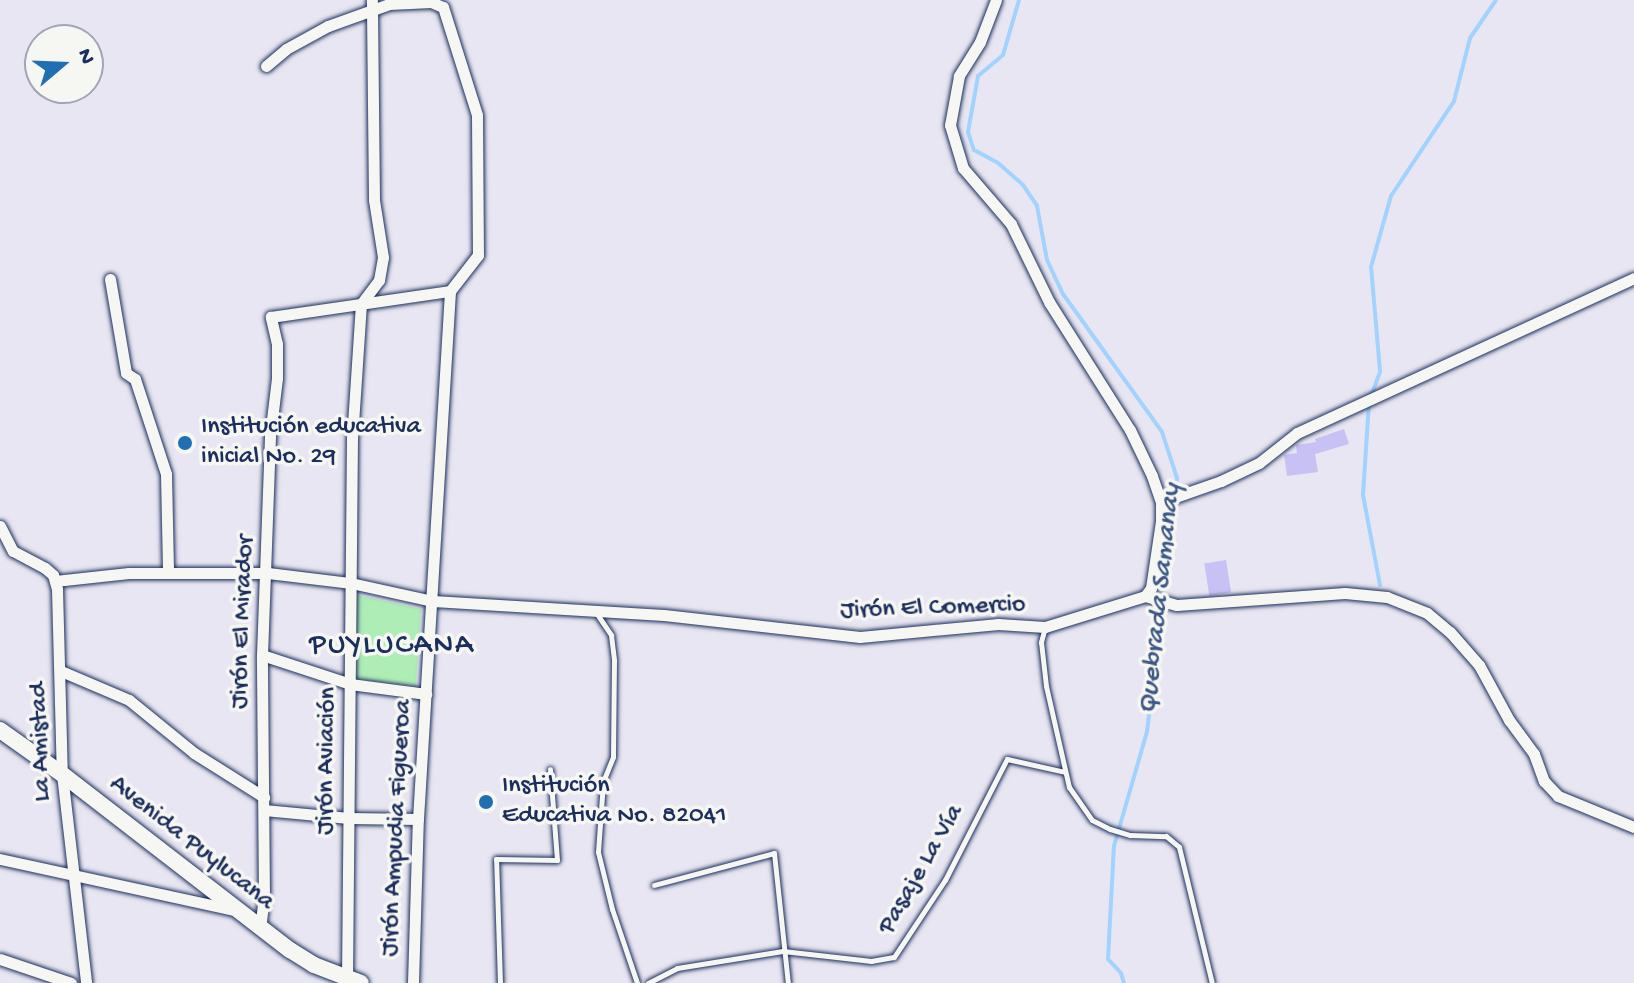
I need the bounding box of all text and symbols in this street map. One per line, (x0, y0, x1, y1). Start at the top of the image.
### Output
north arrow (24, 24, 104, 104)
text: N (70, 46, 99, 68)
place label: Institución educativa inicial No. 29 (201, 412, 421, 474)
marker: Institución educativa inicial No. 29 (176, 434, 194, 452)
water label: Quebrada Samanay (1132, 482, 1190, 716)
street label: Jirón El Mirador (225, 535, 263, 709)
street label: Jirón El Comercio (840, 590, 1026, 628)
district label: PUYLUCANA (309, 629, 475, 665)
street label: La Amistad (24, 682, 60, 802)
street label: Jirón Aviación (311, 687, 345, 835)
street label: Jirón Ampudia Figueroa (376, 699, 420, 957)
street label: Avenida Puylucana (102, 770, 280, 918)
place label: Institución Educativa No. 82041 (502, 771, 727, 832)
marker: Institución Educativa No. 82041 (477, 793, 495, 811)
street label: Pasaje La Vía (872, 800, 972, 940)

